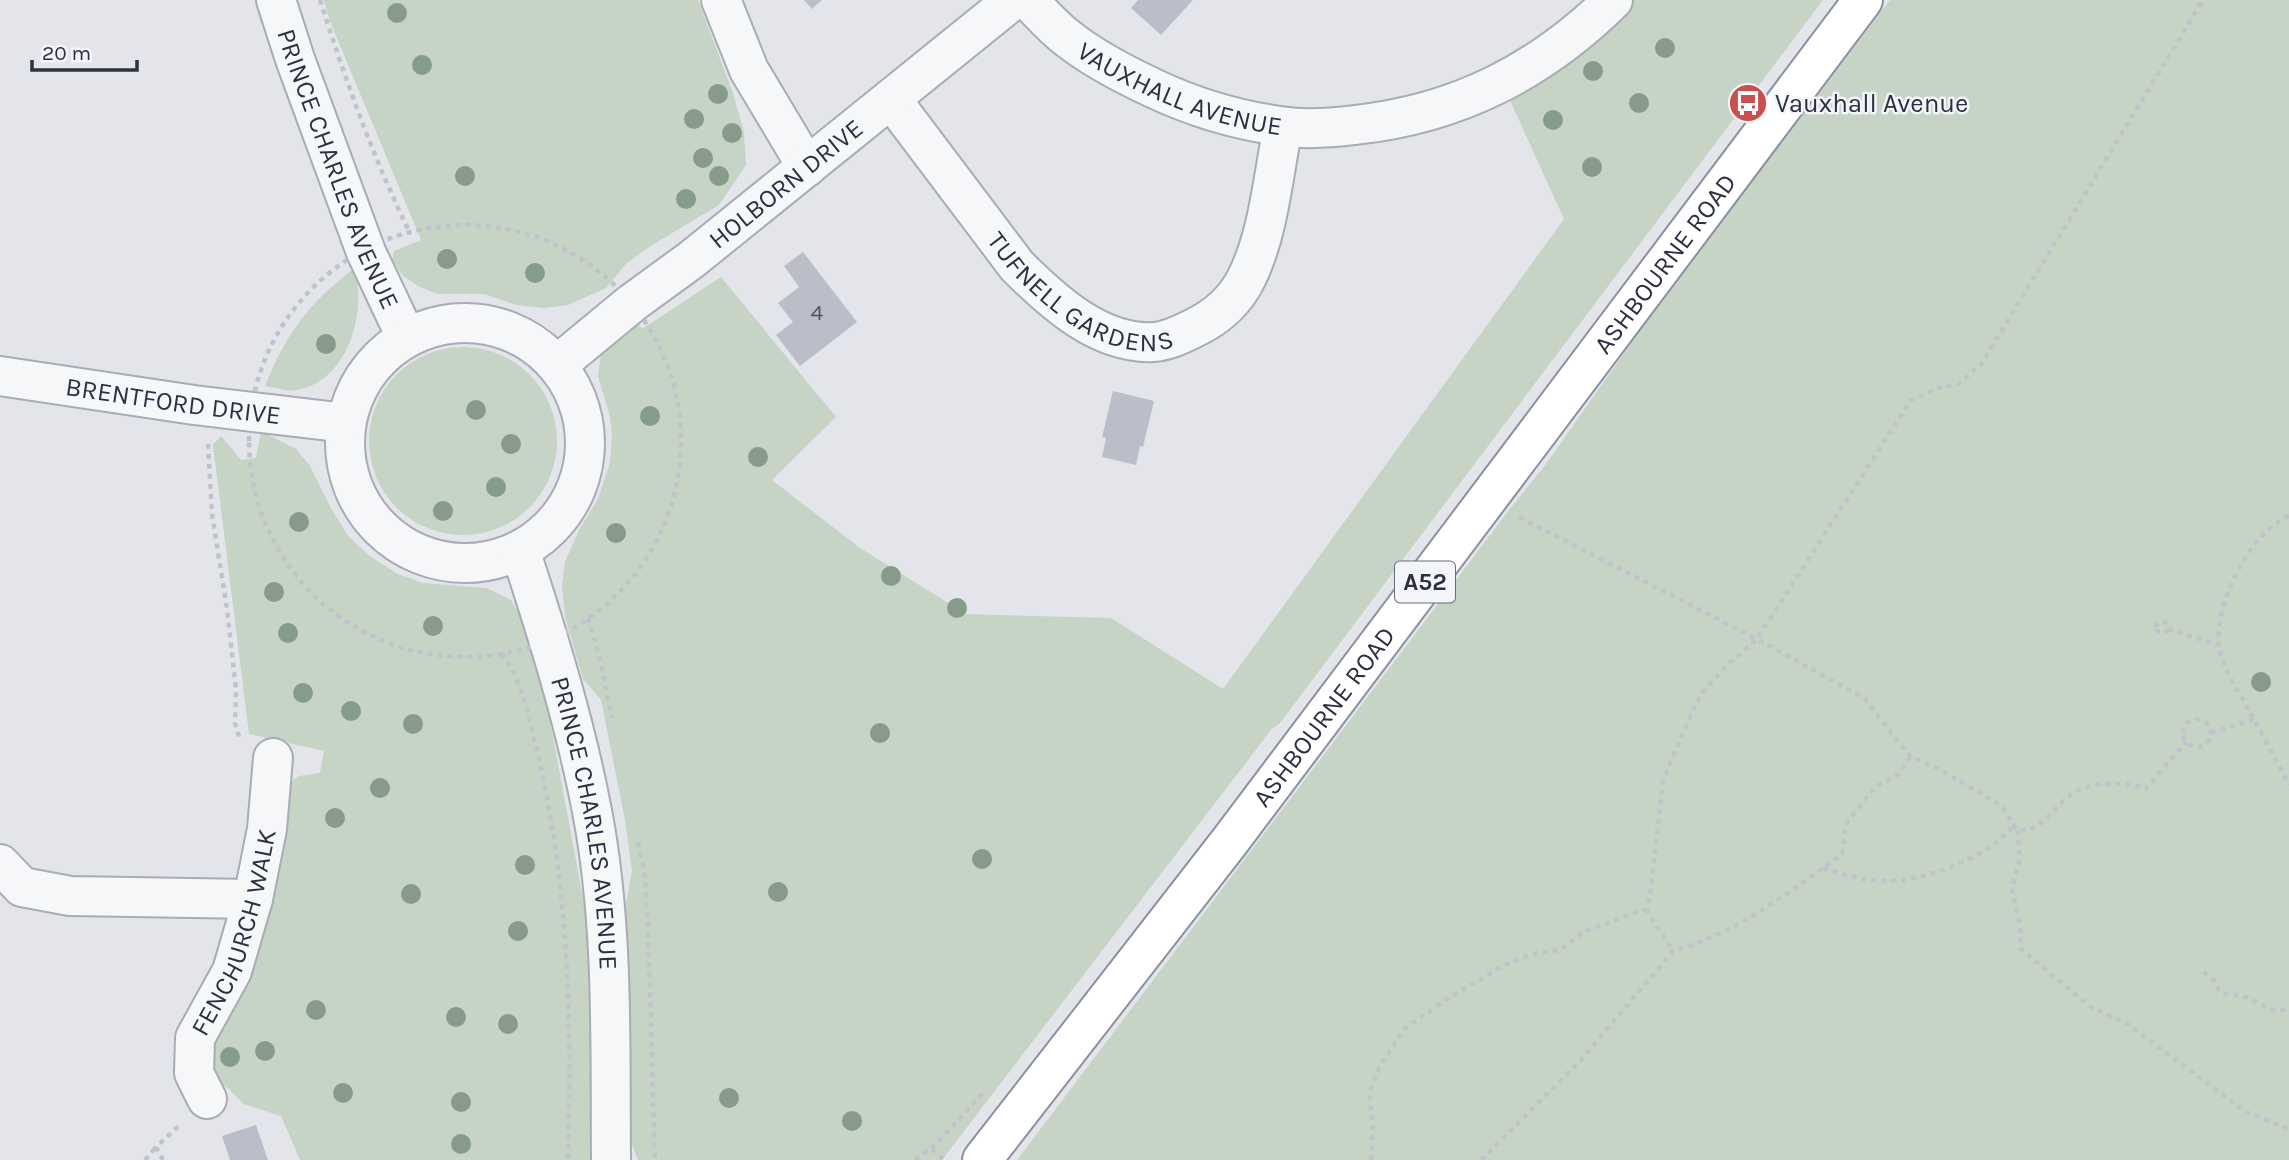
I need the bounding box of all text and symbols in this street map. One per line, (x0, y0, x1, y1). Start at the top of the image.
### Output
street label: PRINCE CHARLES AVENUE (271, 25, 406, 314)
scale bar (32, 28, 136, 72)
street label: VAUXHALL AVENUE (1072, 35, 1284, 142)
text: 20 m (42, 41, 91, 65)
bus stop icon: Vauxhall Avenue (1727, 82, 1769, 124)
place label: Vauxhall Avenue (1775, 88, 1968, 119)
street label: HOLBORN DRIVE (702, 112, 869, 255)
street label: ASHBOURNE ROAD (1587, 167, 1743, 360)
street label: TUFNELL GARDENS (981, 226, 1177, 358)
house number: 4 (811, 299, 824, 326)
street label: BRENTFORD DRIVE (64, 371, 283, 431)
road number: A52 (1395, 562, 1455, 602)
street label: ASHBOURNE ROAD (1246, 620, 1402, 813)
street label: PRINCE CHARLES AVENUE (545, 673, 624, 971)
street label: FENCHURCH WALK (184, 826, 282, 1041)

